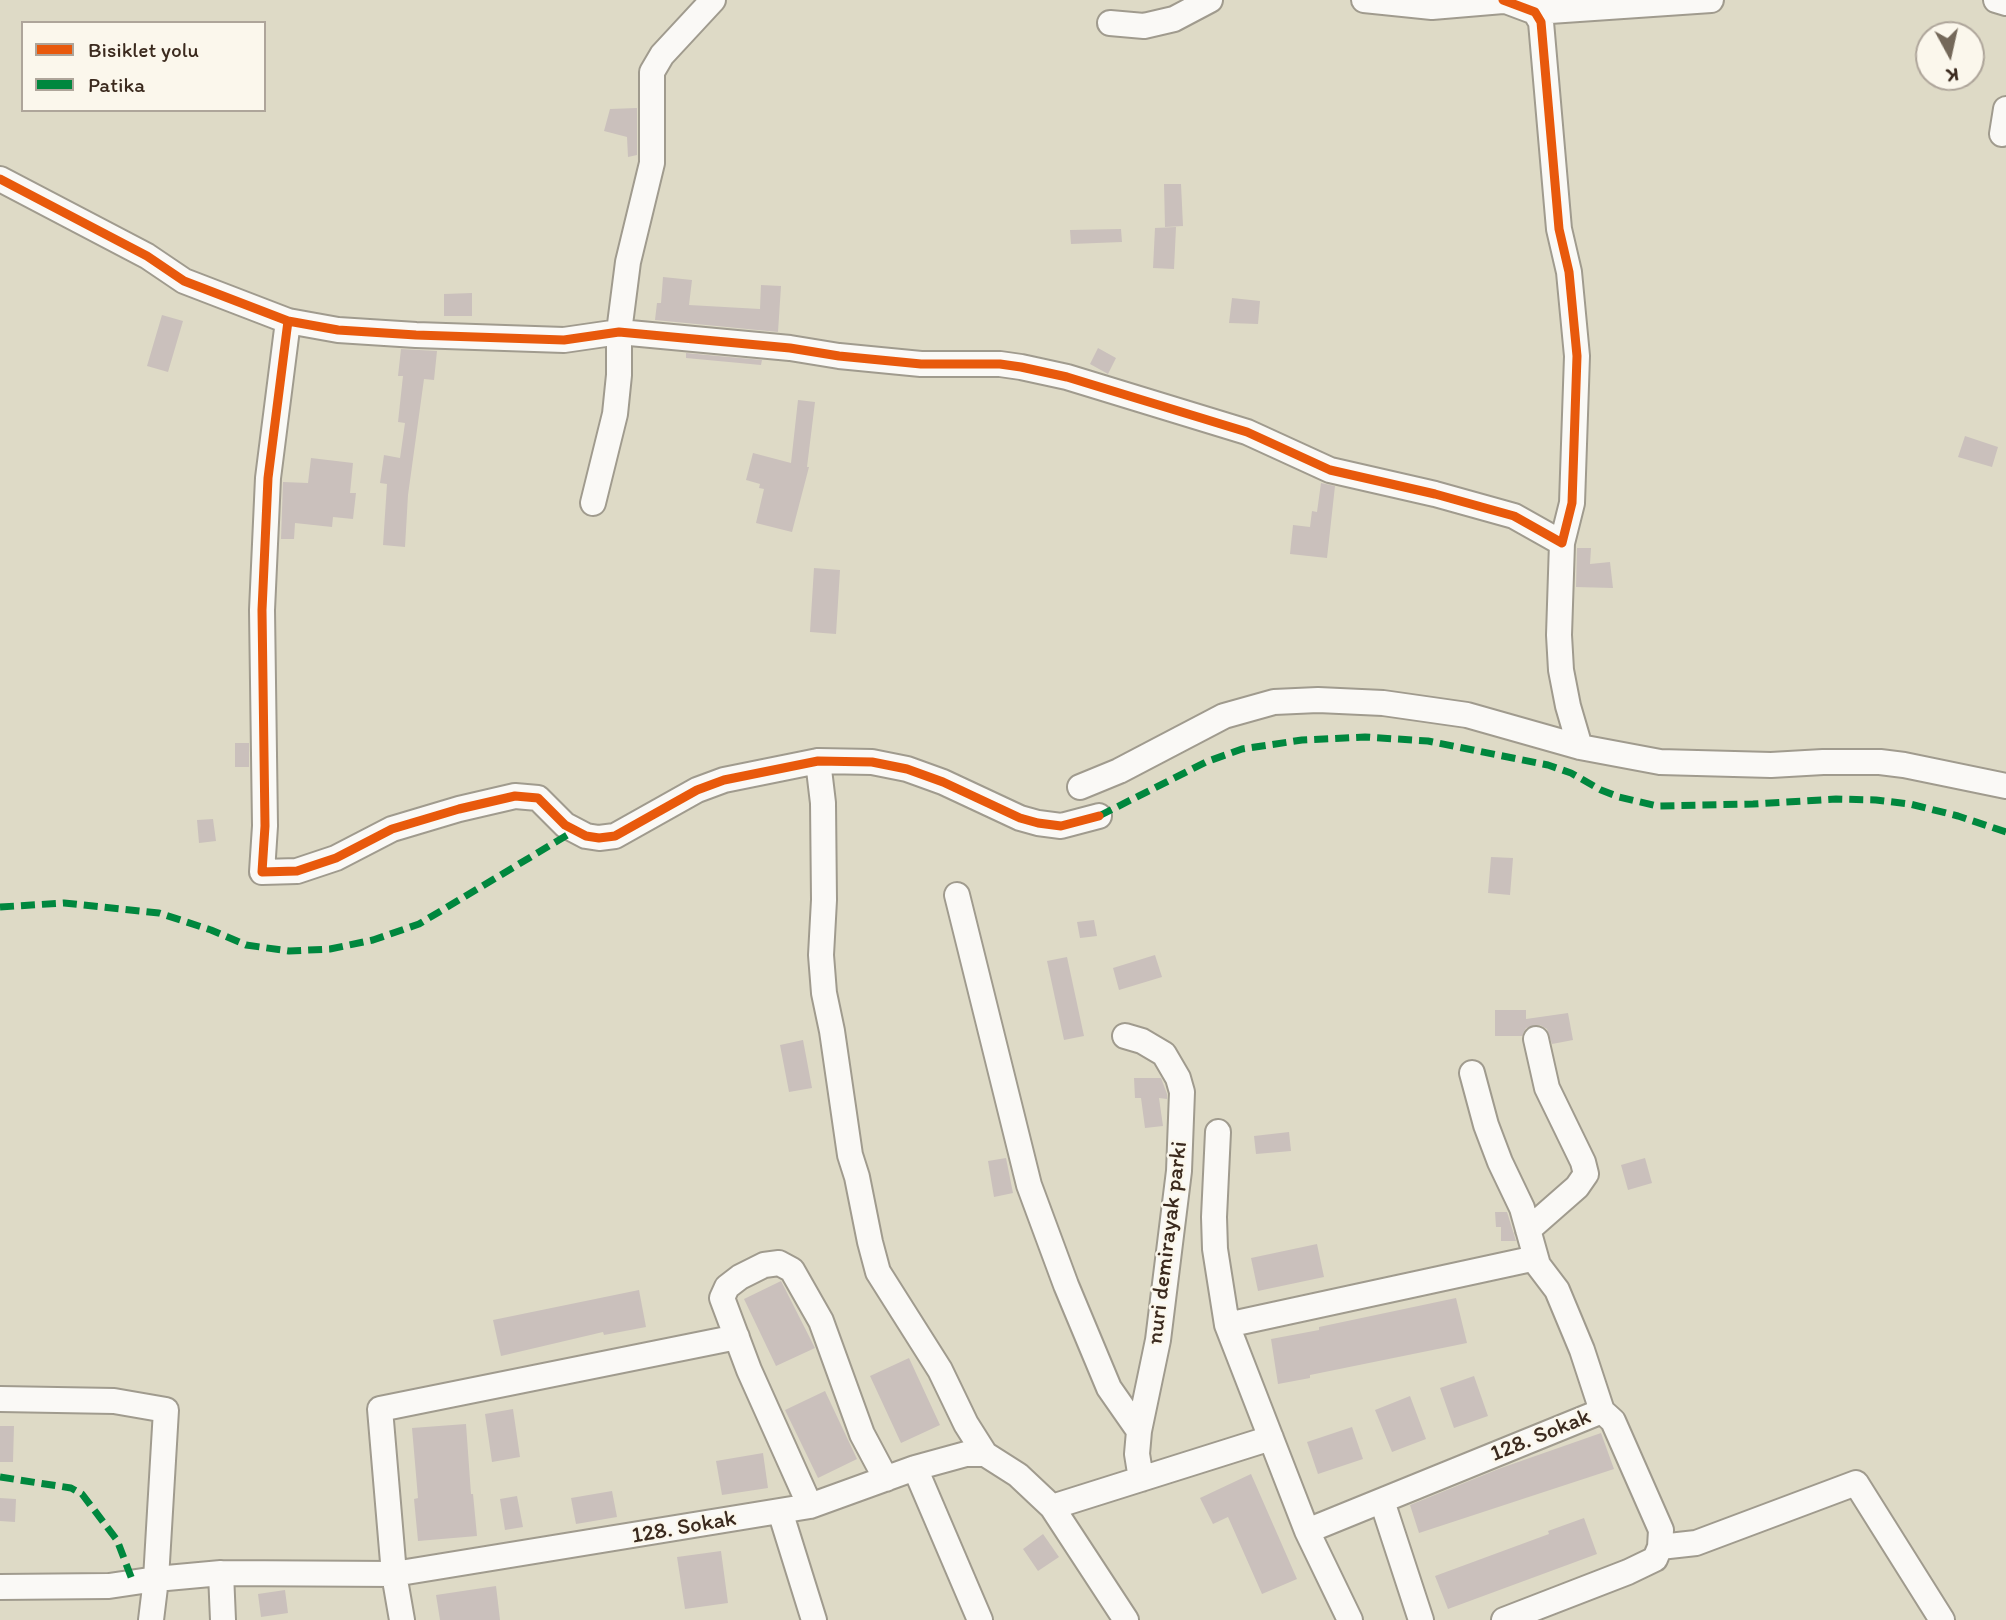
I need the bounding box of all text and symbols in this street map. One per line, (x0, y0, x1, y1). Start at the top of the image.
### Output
legend (21, 21, 266, 112)
north arrow (1915, 21, 1985, 91)
text: Bisiklet yolu (88, 37, 199, 62)
text: K (1945, 63, 1960, 88)
text: Patika (88, 72, 145, 97)
street label: nuri demirayak parki (1142, 1140, 1194, 1346)
street label: 128. Sokak (1487, 1403, 1595, 1469)
street label: 128. Sokak (629, 1505, 739, 1551)

